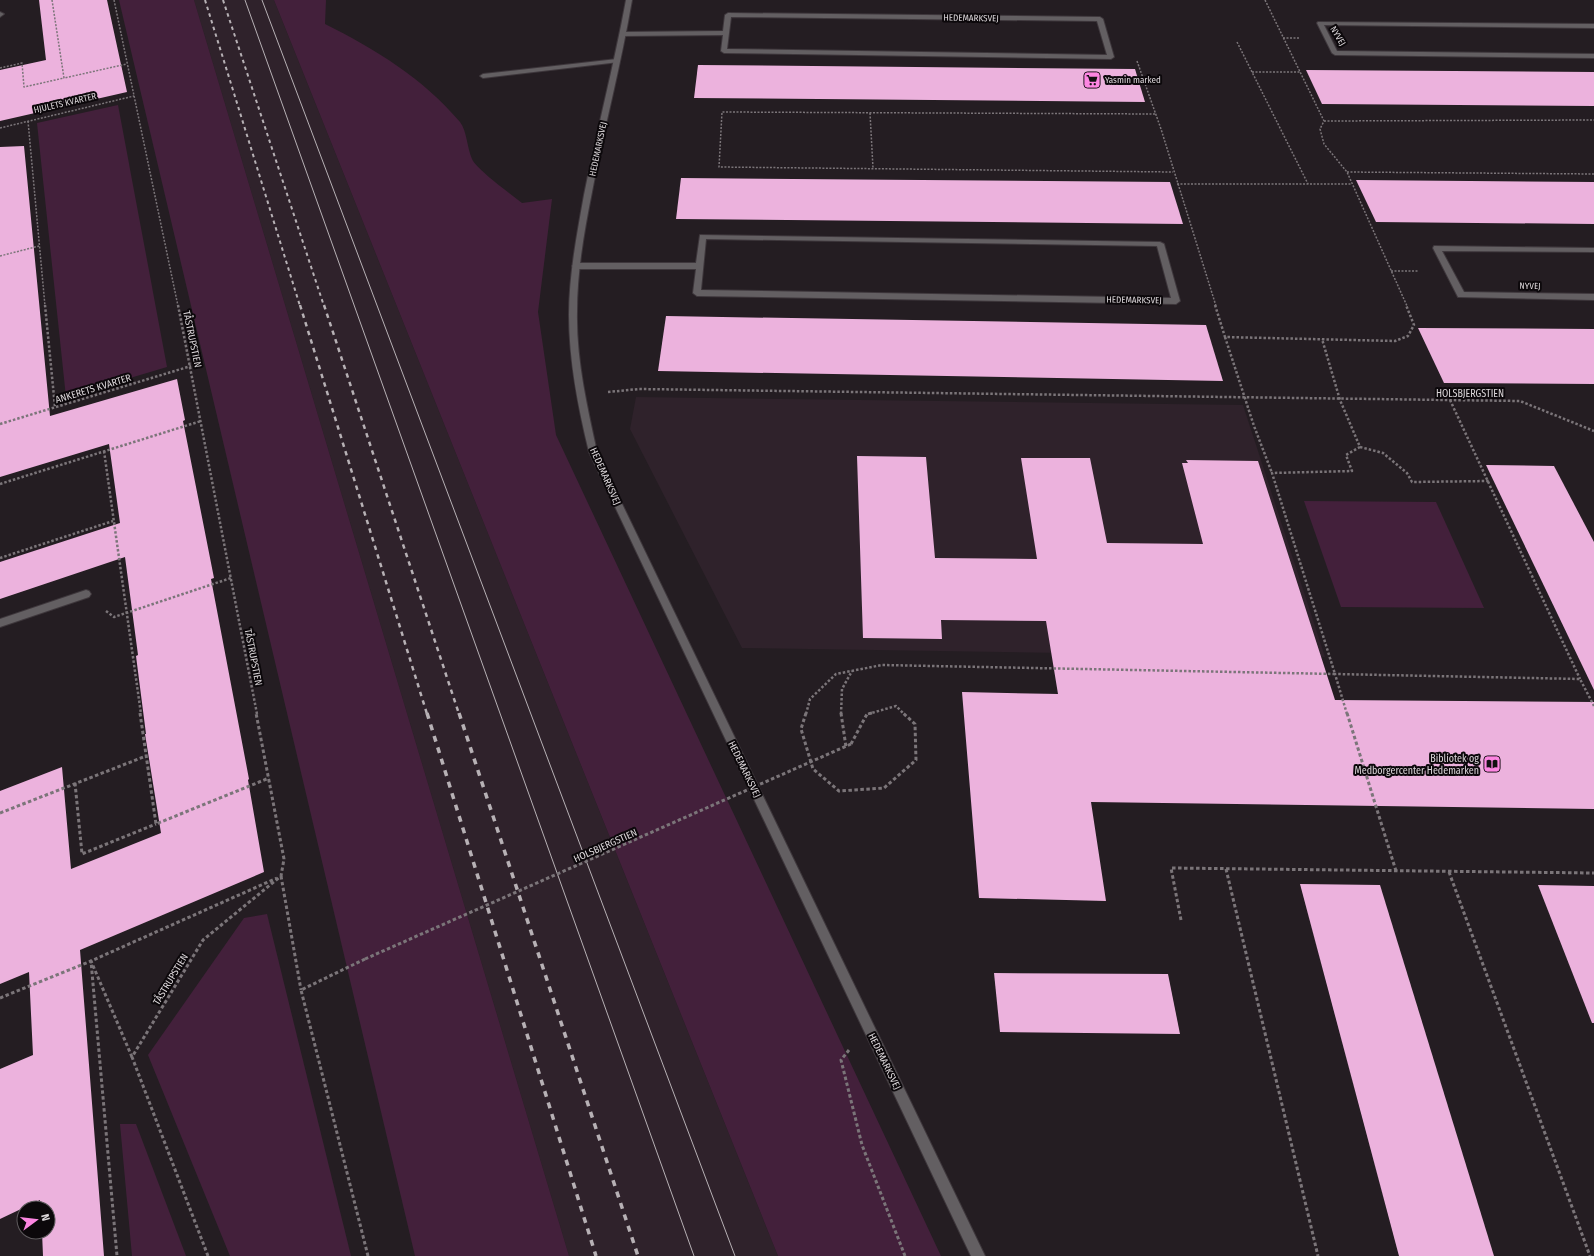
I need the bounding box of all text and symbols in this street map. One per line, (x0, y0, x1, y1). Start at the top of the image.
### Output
street label: HEDEMARKSVEJ (943, 13, 999, 23)
street label: NYVEJ (1328, 24, 1348, 48)
supermarket icon: Yasmin marked (1082, 70, 1102, 90)
place label: Yasmin marked (1105, 75, 1161, 85)
street label: HJULETS KVARTER (33, 91, 97, 115)
street label: HEDEMARKSVEJ (587, 121, 609, 177)
street label: NYVEJ (1519, 281, 1541, 291)
street label: HEDEMARKSVEJ (1106, 295, 1162, 305)
street label: TÅSTRUPSTIEN (180, 309, 206, 369)
street label: ANKERETS KVARTER (54, 372, 133, 406)
street label: HOLSBJERGSTIEN (1436, 388, 1504, 400)
street label: HEDEMARKSVEJ (587, 446, 623, 507)
street label: TÅSTRUPSTIEN (242, 627, 266, 687)
street label: HEDEMARKSVEJ (725, 739, 763, 800)
place label: Bibliotek og Medborgercenter Hedemarken (1355, 753, 1479, 777)
library icon: Bibliotek og Medborgercenter Hedemarken (1482, 754, 1502, 774)
street label: HOLSBJERGSTIEN (572, 827, 639, 865)
street label: TÅSTRUPSTIEN (149, 951, 191, 1007)
street label: HEDEMARKSVEJ (865, 1031, 903, 1092)
north arrow (16, 1200, 56, 1240)
text: N (38, 1213, 52, 1222)

